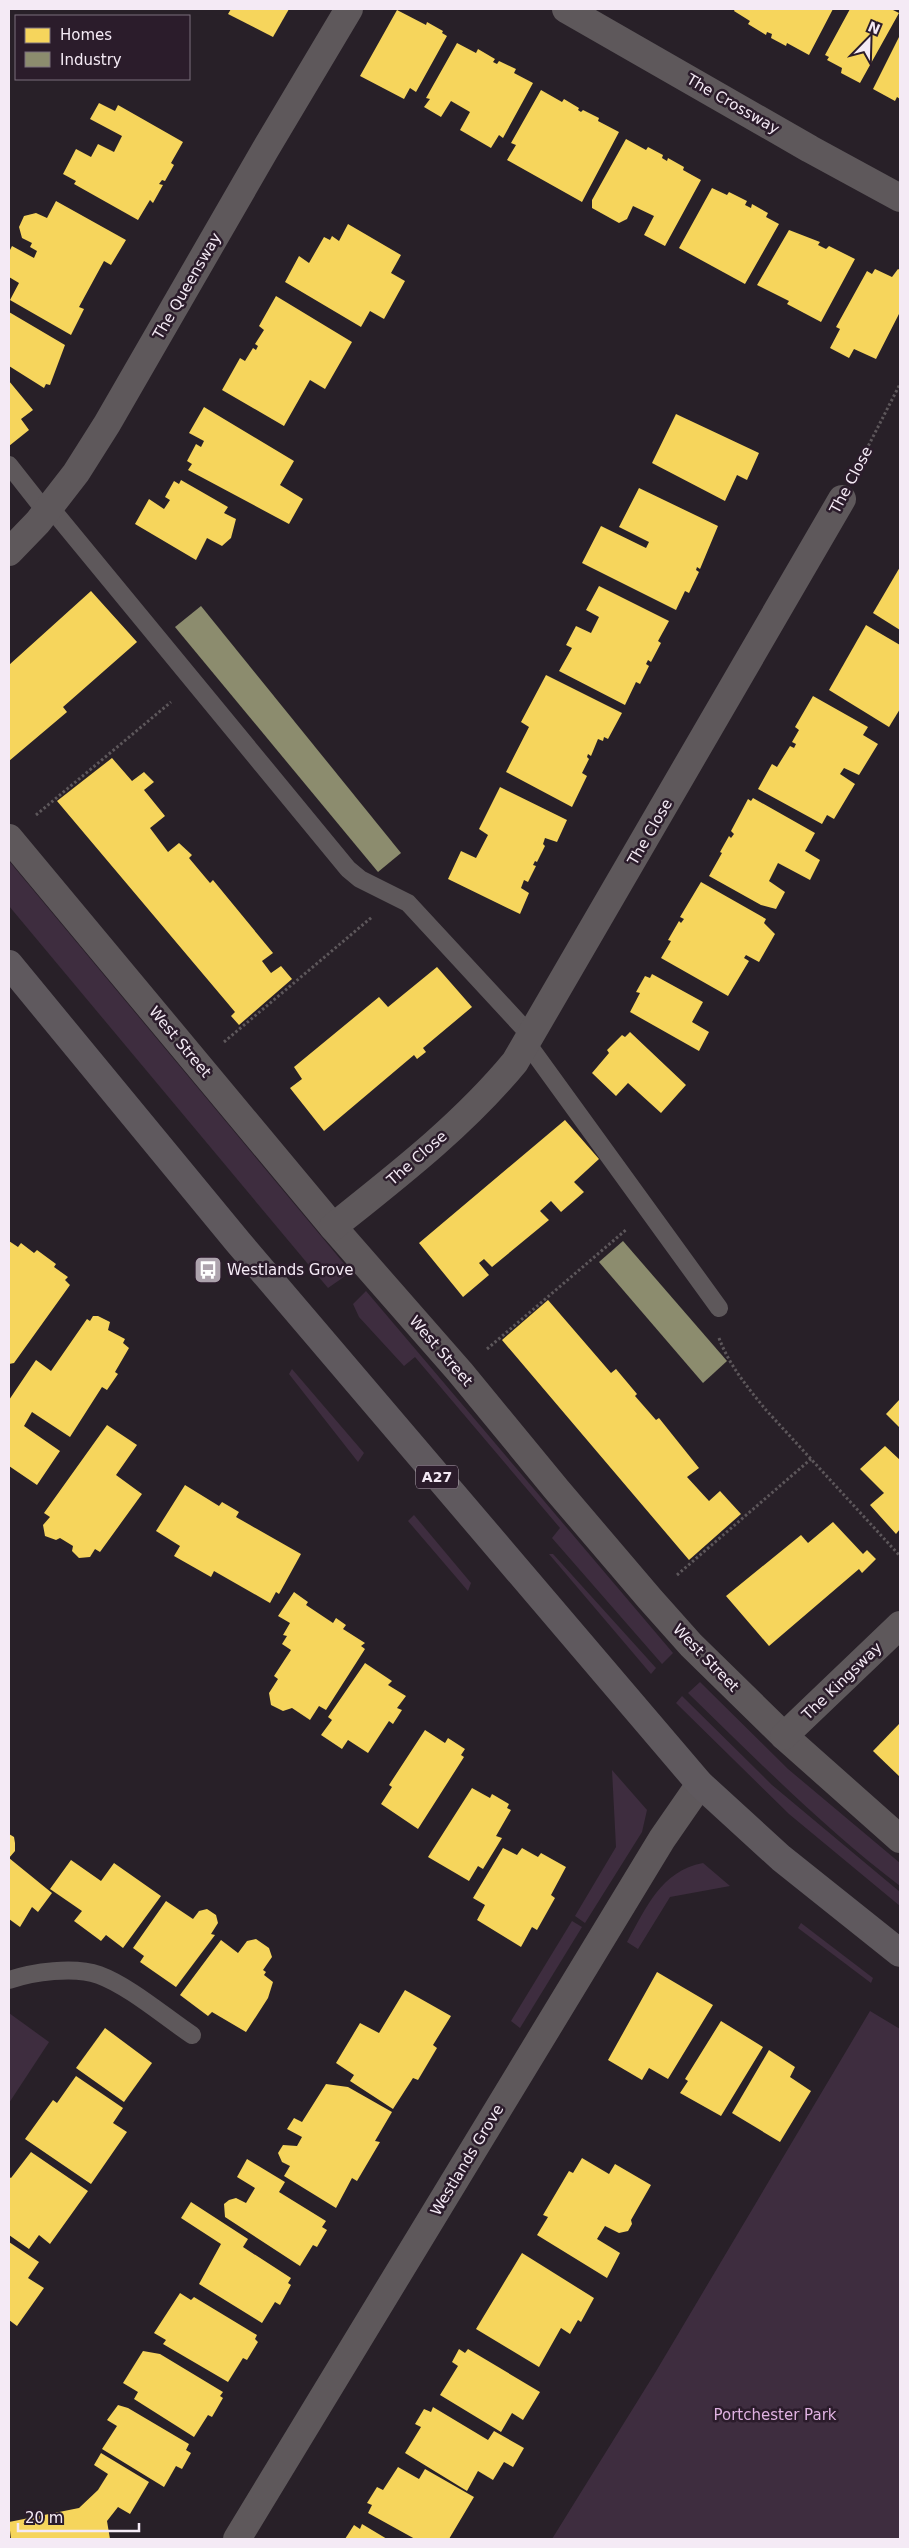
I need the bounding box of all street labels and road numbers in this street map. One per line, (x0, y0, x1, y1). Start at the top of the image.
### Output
street label: The Crossway (683, 70, 783, 138)
street label: The Queensway (149, 229, 225, 343)
street label: The Close (825, 443, 876, 518)
street label: The Close (623, 796, 676, 869)
street label: West Street (145, 1003, 215, 1081)
street label: The Close (383, 1127, 451, 1190)
street label: West Street (406, 1312, 476, 1390)
road number: A27 (416, 1465, 458, 1488)
street label: West Street (669, 1620, 743, 1696)
street label: The Kingsway (798, 1638, 886, 1724)
street label: Westlands Grove (427, 2101, 507, 2219)

